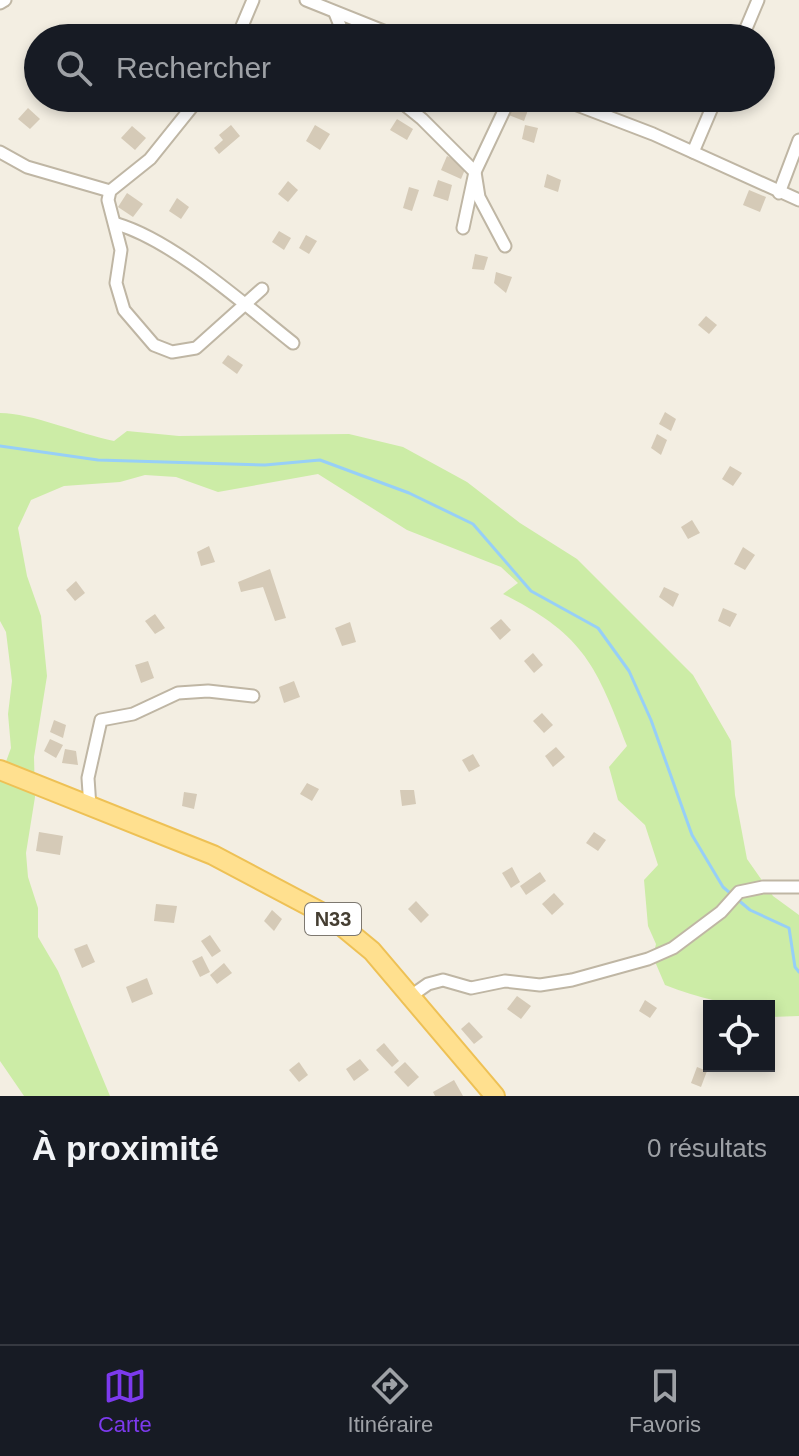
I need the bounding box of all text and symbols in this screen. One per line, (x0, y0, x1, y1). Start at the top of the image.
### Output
search box (24, 24, 775, 112)
icon: search (52, 46, 96, 90)
text: Rechercher (116, 51, 271, 84)
road number: N33 (305, 903, 361, 935)
map controls (703, 1000, 775, 1072)
button: locate (703, 1000, 775, 1072)
text: À proximité (32, 1129, 219, 1167)
text: 0 résultats (647, 1133, 767, 1163)
tab: Carte (98, 1364, 152, 1438)
tab: Itinéraire (348, 1364, 433, 1438)
tab: Favoris (629, 1364, 701, 1438)

